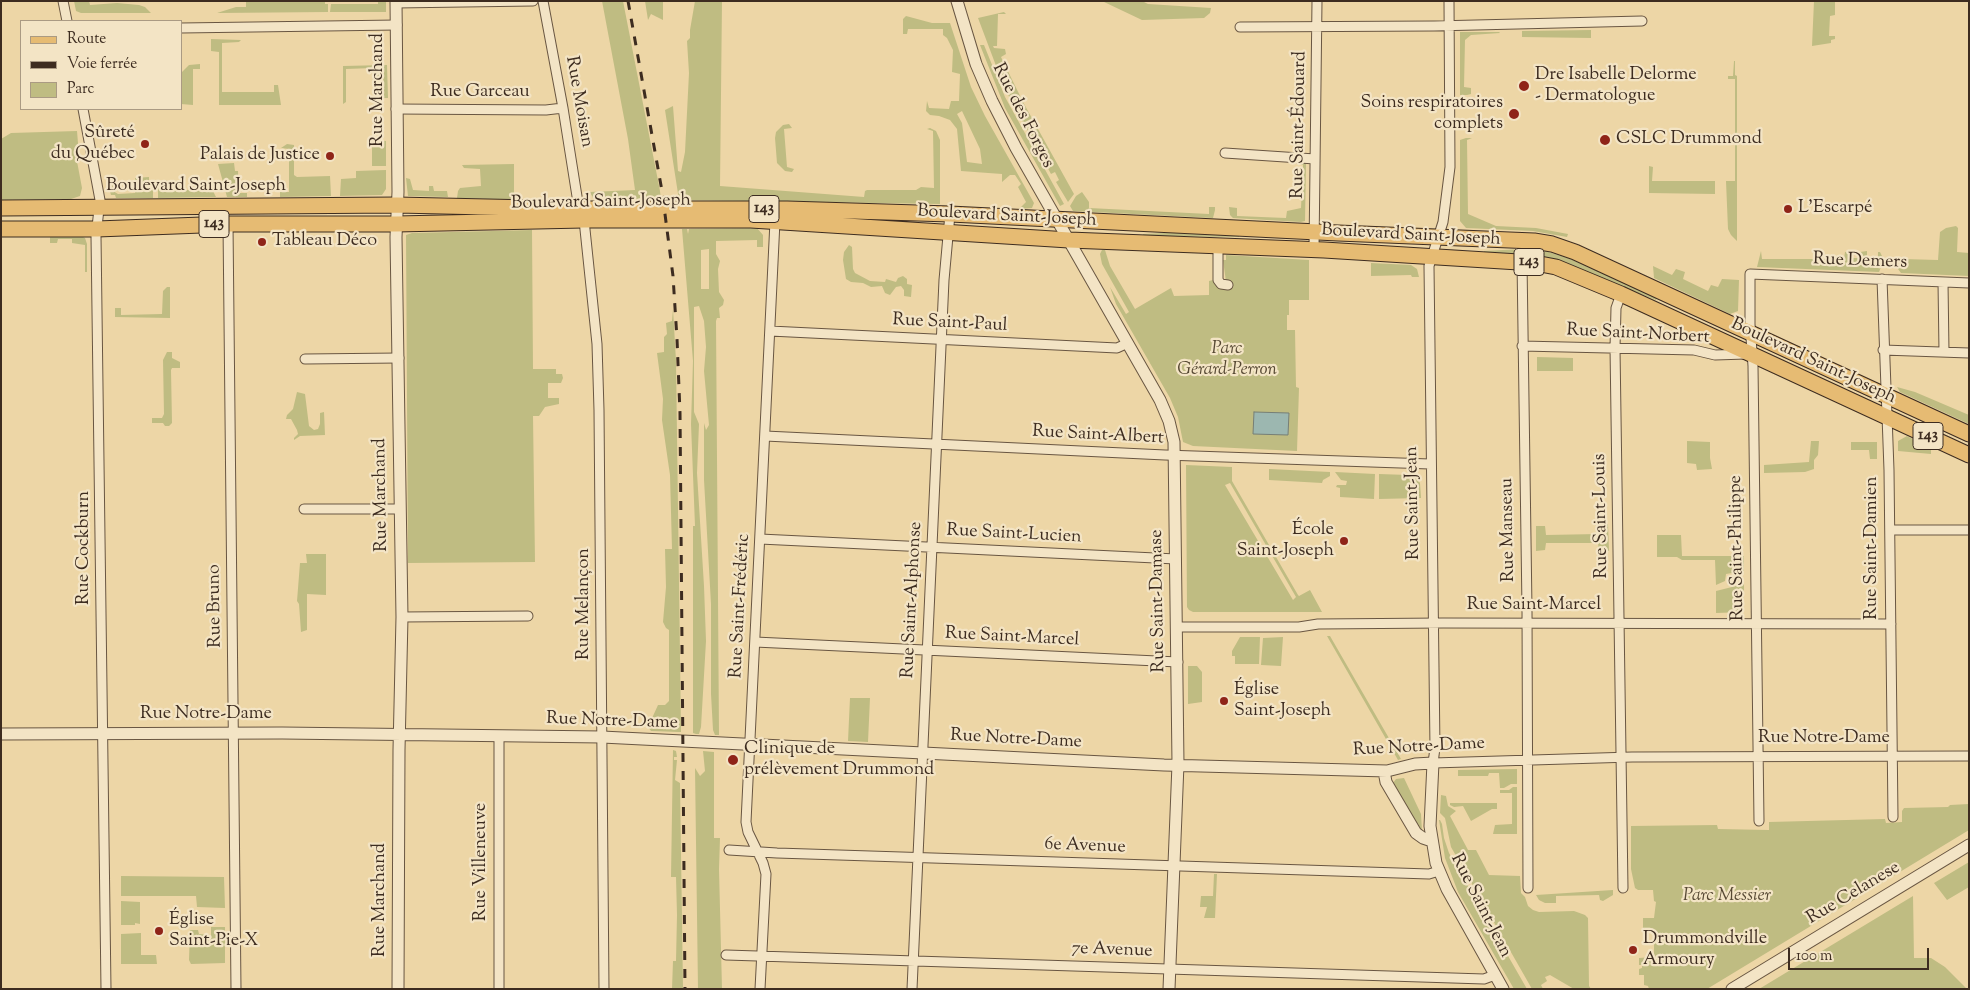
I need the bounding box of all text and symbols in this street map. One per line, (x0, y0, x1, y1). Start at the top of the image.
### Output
legend (20, 20, 182, 110)
text: Route (67, 29, 106, 50)
street label: Rue Marchand (368, 33, 390, 147)
street label: Rue Saint-Édouard (1288, 51, 1312, 199)
text: Voie ferrée (67, 54, 137, 75)
street label: Rue Moisan (559, 55, 597, 149)
street label: Rue des Forges (986, 60, 1058, 172)
place label: Dre Isabelle Delorme - Dermatologue (1535, 65, 1697, 108)
text: Parc (67, 79, 94, 100)
marker: Dre Isabelle Delorme - Dermatologue (1517, 79, 1531, 93)
street label: Rue Garceau (430, 82, 530, 104)
place label: Soins respiratoires complets (1360, 93, 1503, 136)
marker: Soins respiratoires complets (1507, 107, 1521, 121)
place label: Sûreté du Québec (51, 123, 135, 166)
place label: CSLC Drummond (1616, 129, 1762, 151)
marker: CSLC Drummond (1598, 133, 1612, 147)
marker: Sûreté du Québec (139, 138, 151, 150)
place label: Palais de Justice (200, 145, 320, 167)
marker: Palais de Justice (324, 150, 336, 162)
street label: Boulevard Saint-Joseph (106, 176, 286, 198)
street label: Boulevard Saint-Joseph (511, 191, 691, 215)
road number: 143 (749, 195, 779, 222)
place label: L'Escarpé (1798, 198, 1872, 220)
street label: Boulevard Saint-Joseph (917, 202, 1097, 232)
marker: L'Escarpé (1782, 203, 1794, 215)
road number: 143 (199, 210, 229, 238)
street label: Boulevard Saint-Joseph (1321, 221, 1501, 251)
place label: Tableau Déco (272, 231, 377, 253)
marker: Tableau Déco (256, 236, 268, 248)
road number: 143 (1514, 248, 1544, 276)
street label: Rue Demers (1812, 250, 1908, 274)
street label: Rue Saint-Paul (892, 310, 1008, 338)
street label: Boulevard Saint-Joseph (1727, 314, 1899, 410)
street label: Rue Saint-Norbert (1566, 320, 1710, 350)
park label: Parc Gérard-Perron (1177, 339, 1277, 382)
street label: Rue Saint-Albert (1032, 422, 1164, 450)
road number: 143 (1913, 422, 1943, 450)
street label: Rue Marchand (370, 438, 394, 552)
street label: Rue Saint-Jean (1402, 446, 1426, 560)
street label: Rue Saint-Louis (1590, 453, 1614, 579)
street label: Rue Saint-Philippe (1726, 475, 1750, 621)
street label: Rue Saint-Damien (1862, 476, 1884, 620)
street label: Rue Manseau (1497, 478, 1521, 582)
street label: Rue Cockburn (74, 491, 96, 605)
place label: École Saint-Joseph (1237, 520, 1334, 562)
street label: Rue Saint-Alphonse (898, 521, 928, 679)
street label: Rue Saint-Lucien (946, 521, 1082, 549)
street label: Rue Saint-Damase (1147, 529, 1171, 673)
street label: Rue Saint-Frédéric (726, 533, 756, 679)
marker: École Saint-Joseph (1338, 535, 1350, 547)
street label: Rue Melançon (574, 548, 596, 660)
street label: Rue Bruno (204, 564, 228, 648)
street label: Rue Saint-Marcel (1467, 595, 1601, 617)
street label: Rue Saint-Marcel (944, 624, 1080, 652)
place label: Église Saint-Joseph (1234, 680, 1331, 722)
marker: Église Saint-Joseph (1218, 695, 1230, 707)
street label: Rue Notre-Dame (140, 704, 272, 726)
street label: Rue Notre-Dame (546, 709, 678, 735)
street label: Rue Notre-Dame (950, 726, 1082, 754)
street label: Rue Notre-Dame (1758, 728, 1890, 750)
street label: Rue Notre-Dame (1353, 734, 1485, 762)
place label: Clinique de prélèvement Drummond (744, 739, 934, 782)
marker: Clinique de prélèvement Drummond (726, 753, 740, 767)
street label: Rue Villeneuve (471, 803, 493, 921)
street label: 6e Avenue (1044, 835, 1126, 859)
street label: Rue Marchand (370, 843, 392, 957)
street label: Rue Saint-Jean (1445, 850, 1515, 962)
street label: Rue Celanese (1803, 858, 1905, 930)
park label: Parc Messier (1683, 886, 1771, 908)
place label: Église Saint-Pie-X (169, 910, 258, 952)
marker: Église Saint-Pie-X (153, 925, 165, 937)
place label: Drummondville Armoury (1643, 929, 1767, 972)
scale bar (1790, 938, 1931, 970)
street label: 7e Avenue (1071, 939, 1153, 963)
marker: Drummondville Armoury (1627, 944, 1639, 956)
text: 100 m (1796, 946, 1832, 967)

